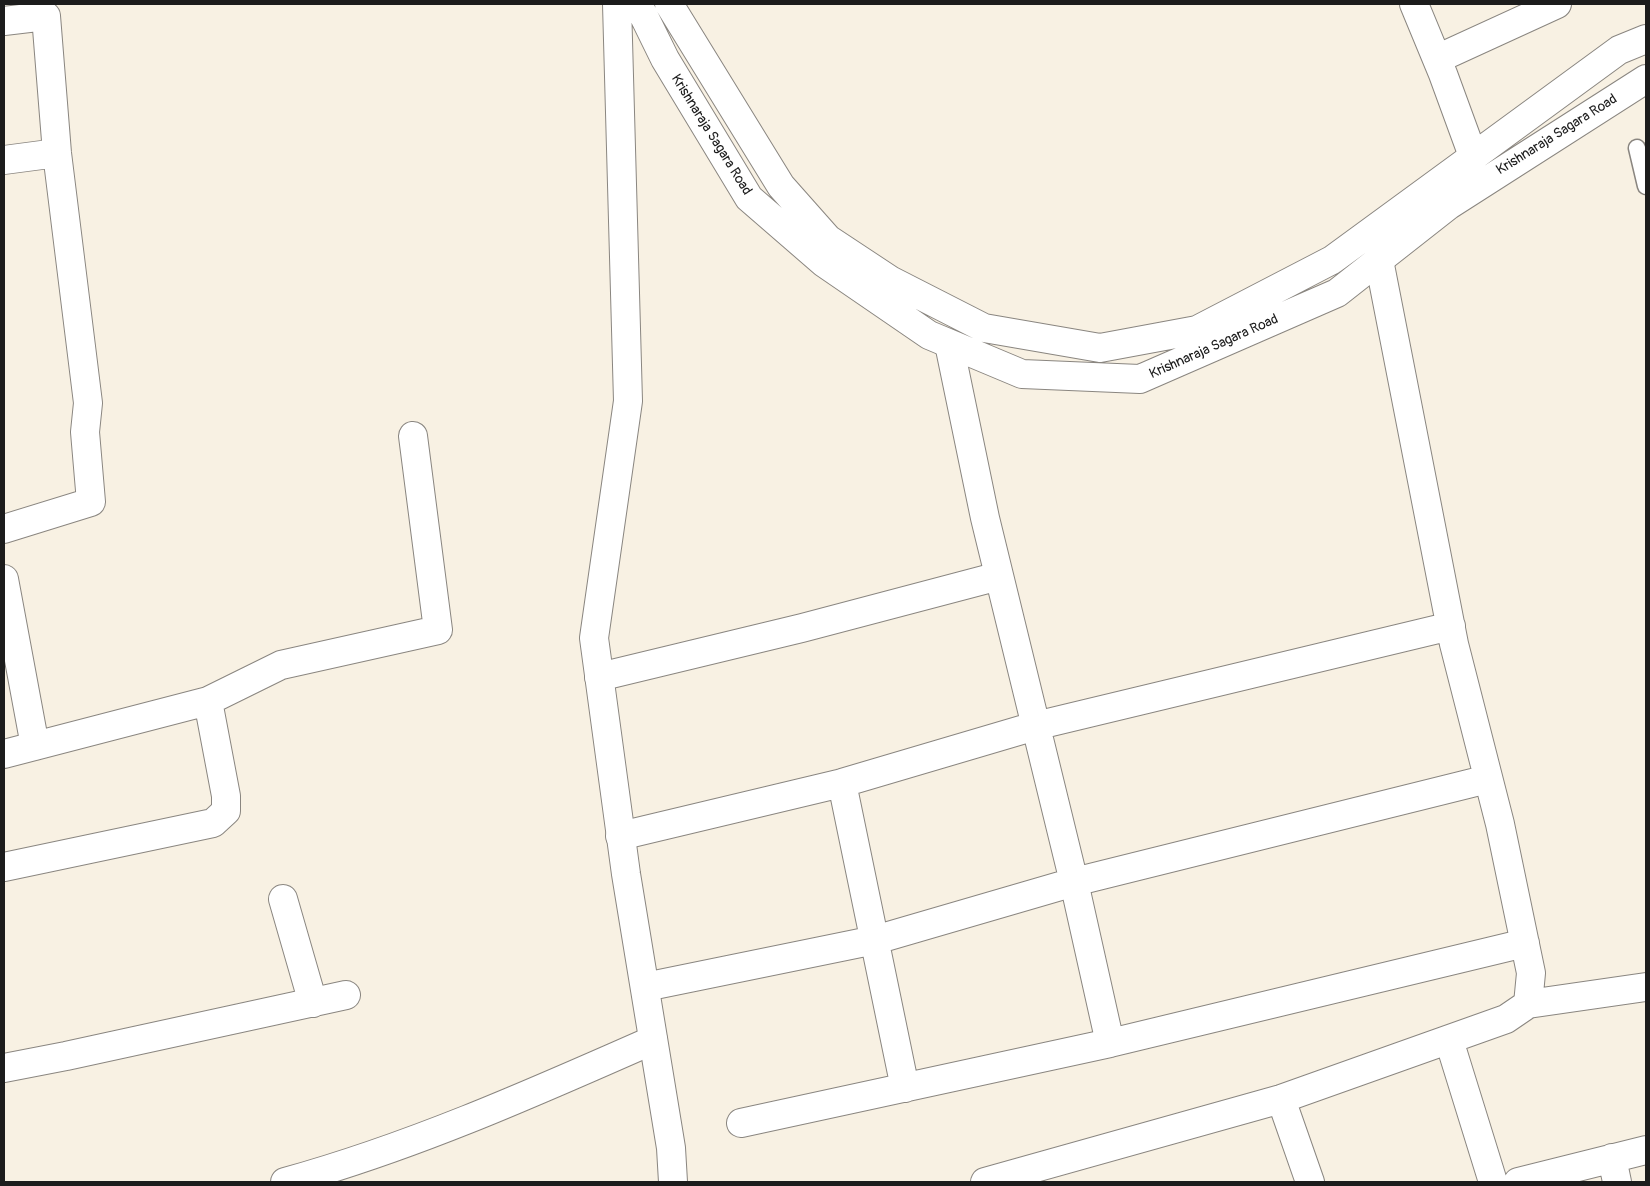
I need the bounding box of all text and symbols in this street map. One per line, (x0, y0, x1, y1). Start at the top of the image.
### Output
street label: Krishnaraja Sagara Road (667, 72, 755, 198)
street label: Krishnaraja Sagara Road (1494, 91, 1620, 179)
street label: Krishnaraja Sagara Road (1147, 311, 1281, 383)

